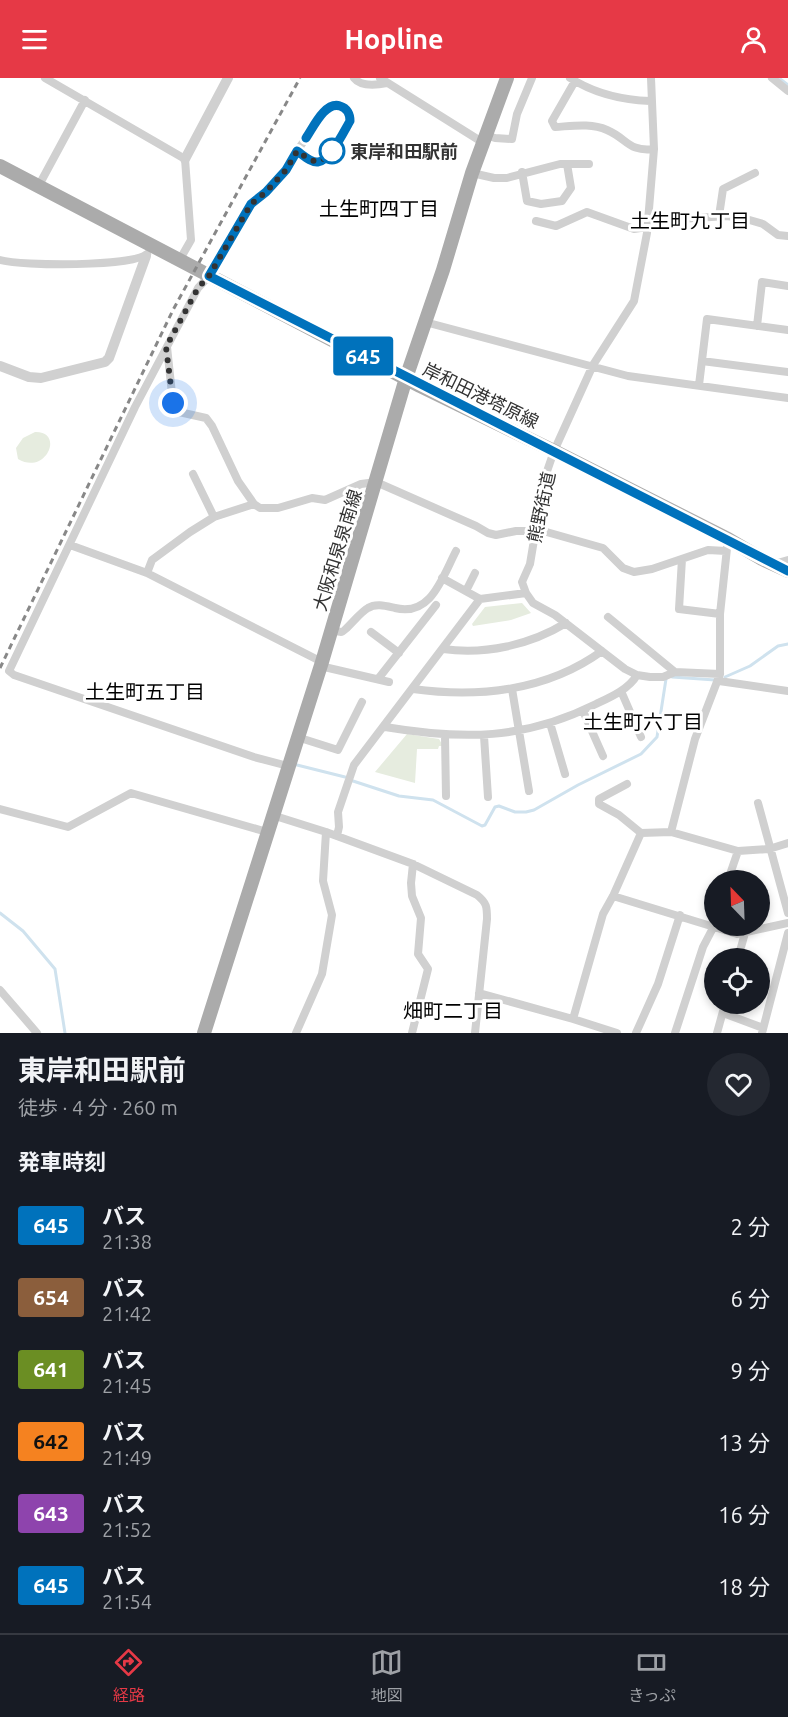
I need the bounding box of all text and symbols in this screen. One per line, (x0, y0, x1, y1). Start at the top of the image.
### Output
icon: menu (18, 23, 51, 56)
icon: person (737, 23, 770, 56)
text: Hopline (344, 24, 444, 54)
marker: 東岸和田駅前 (319, 138, 345, 164)
place label: 東岸和田駅前 (350, 141, 458, 161)
district label: 土生町四丁目 (319, 197, 439, 220)
district label: 土生町九丁目 (630, 209, 750, 232)
line badge: 645 (328, 336, 398, 376)
text: 645 (345, 344, 381, 368)
street label: 岸和田港塔原線 (420, 358, 542, 432)
your location (158, 388, 188, 418)
street label: 熊野街道 (524, 470, 558, 544)
street label: 大阪和泉泉南線 (309, 487, 365, 613)
district label: 土生町五丁目 (85, 680, 205, 703)
district label: 土生町六丁目 (583, 710, 703, 733)
north arrow (704, 870, 770, 936)
map controls (704, 870, 770, 1014)
button: locate (704, 948, 770, 1014)
district label: 畑町二丁目 (403, 999, 503, 1022)
button: heart (707, 1053, 770, 1116)
text: 東岸和田駅前 (18, 1054, 186, 1085)
text: 徒歩 · 4 分 · 260 m (18, 1096, 178, 1119)
text: 発車時刻 (18, 1149, 106, 1174)
text: バス (102, 1203, 146, 1228)
text: 645 (33, 1213, 69, 1237)
text: 2 分 (731, 1214, 770, 1239)
text: 21:38 (102, 1230, 152, 1253)
text: バス (102, 1275, 146, 1300)
text: 654 (33, 1285, 69, 1309)
text: 6 分 (731, 1286, 770, 1311)
text: 21:42 (102, 1302, 152, 1325)
text: バス (102, 1347, 146, 1372)
text: 641 (33, 1357, 69, 1381)
text: 9 分 (731, 1358, 770, 1383)
text: 21:45 (102, 1374, 152, 1397)
text: バス (102, 1419, 146, 1444)
text: 642 (33, 1429, 69, 1453)
text: 13 分 (718, 1430, 770, 1455)
text: 21:49 (102, 1446, 152, 1469)
text: バス (102, 1491, 146, 1516)
text: 643 (33, 1501, 69, 1525)
text: 16 分 (718, 1502, 770, 1527)
text: 21:52 (102, 1518, 152, 1541)
text: バス (102, 1563, 146, 1588)
text: 645 (33, 1573, 69, 1597)
text: 18 分 (718, 1574, 770, 1599)
text: 21:54 (102, 1590, 152, 1613)
tab: 経路 (112, 1646, 145, 1706)
tab: 地図 (370, 1646, 403, 1706)
tab: きっぷ (628, 1646, 676, 1706)

